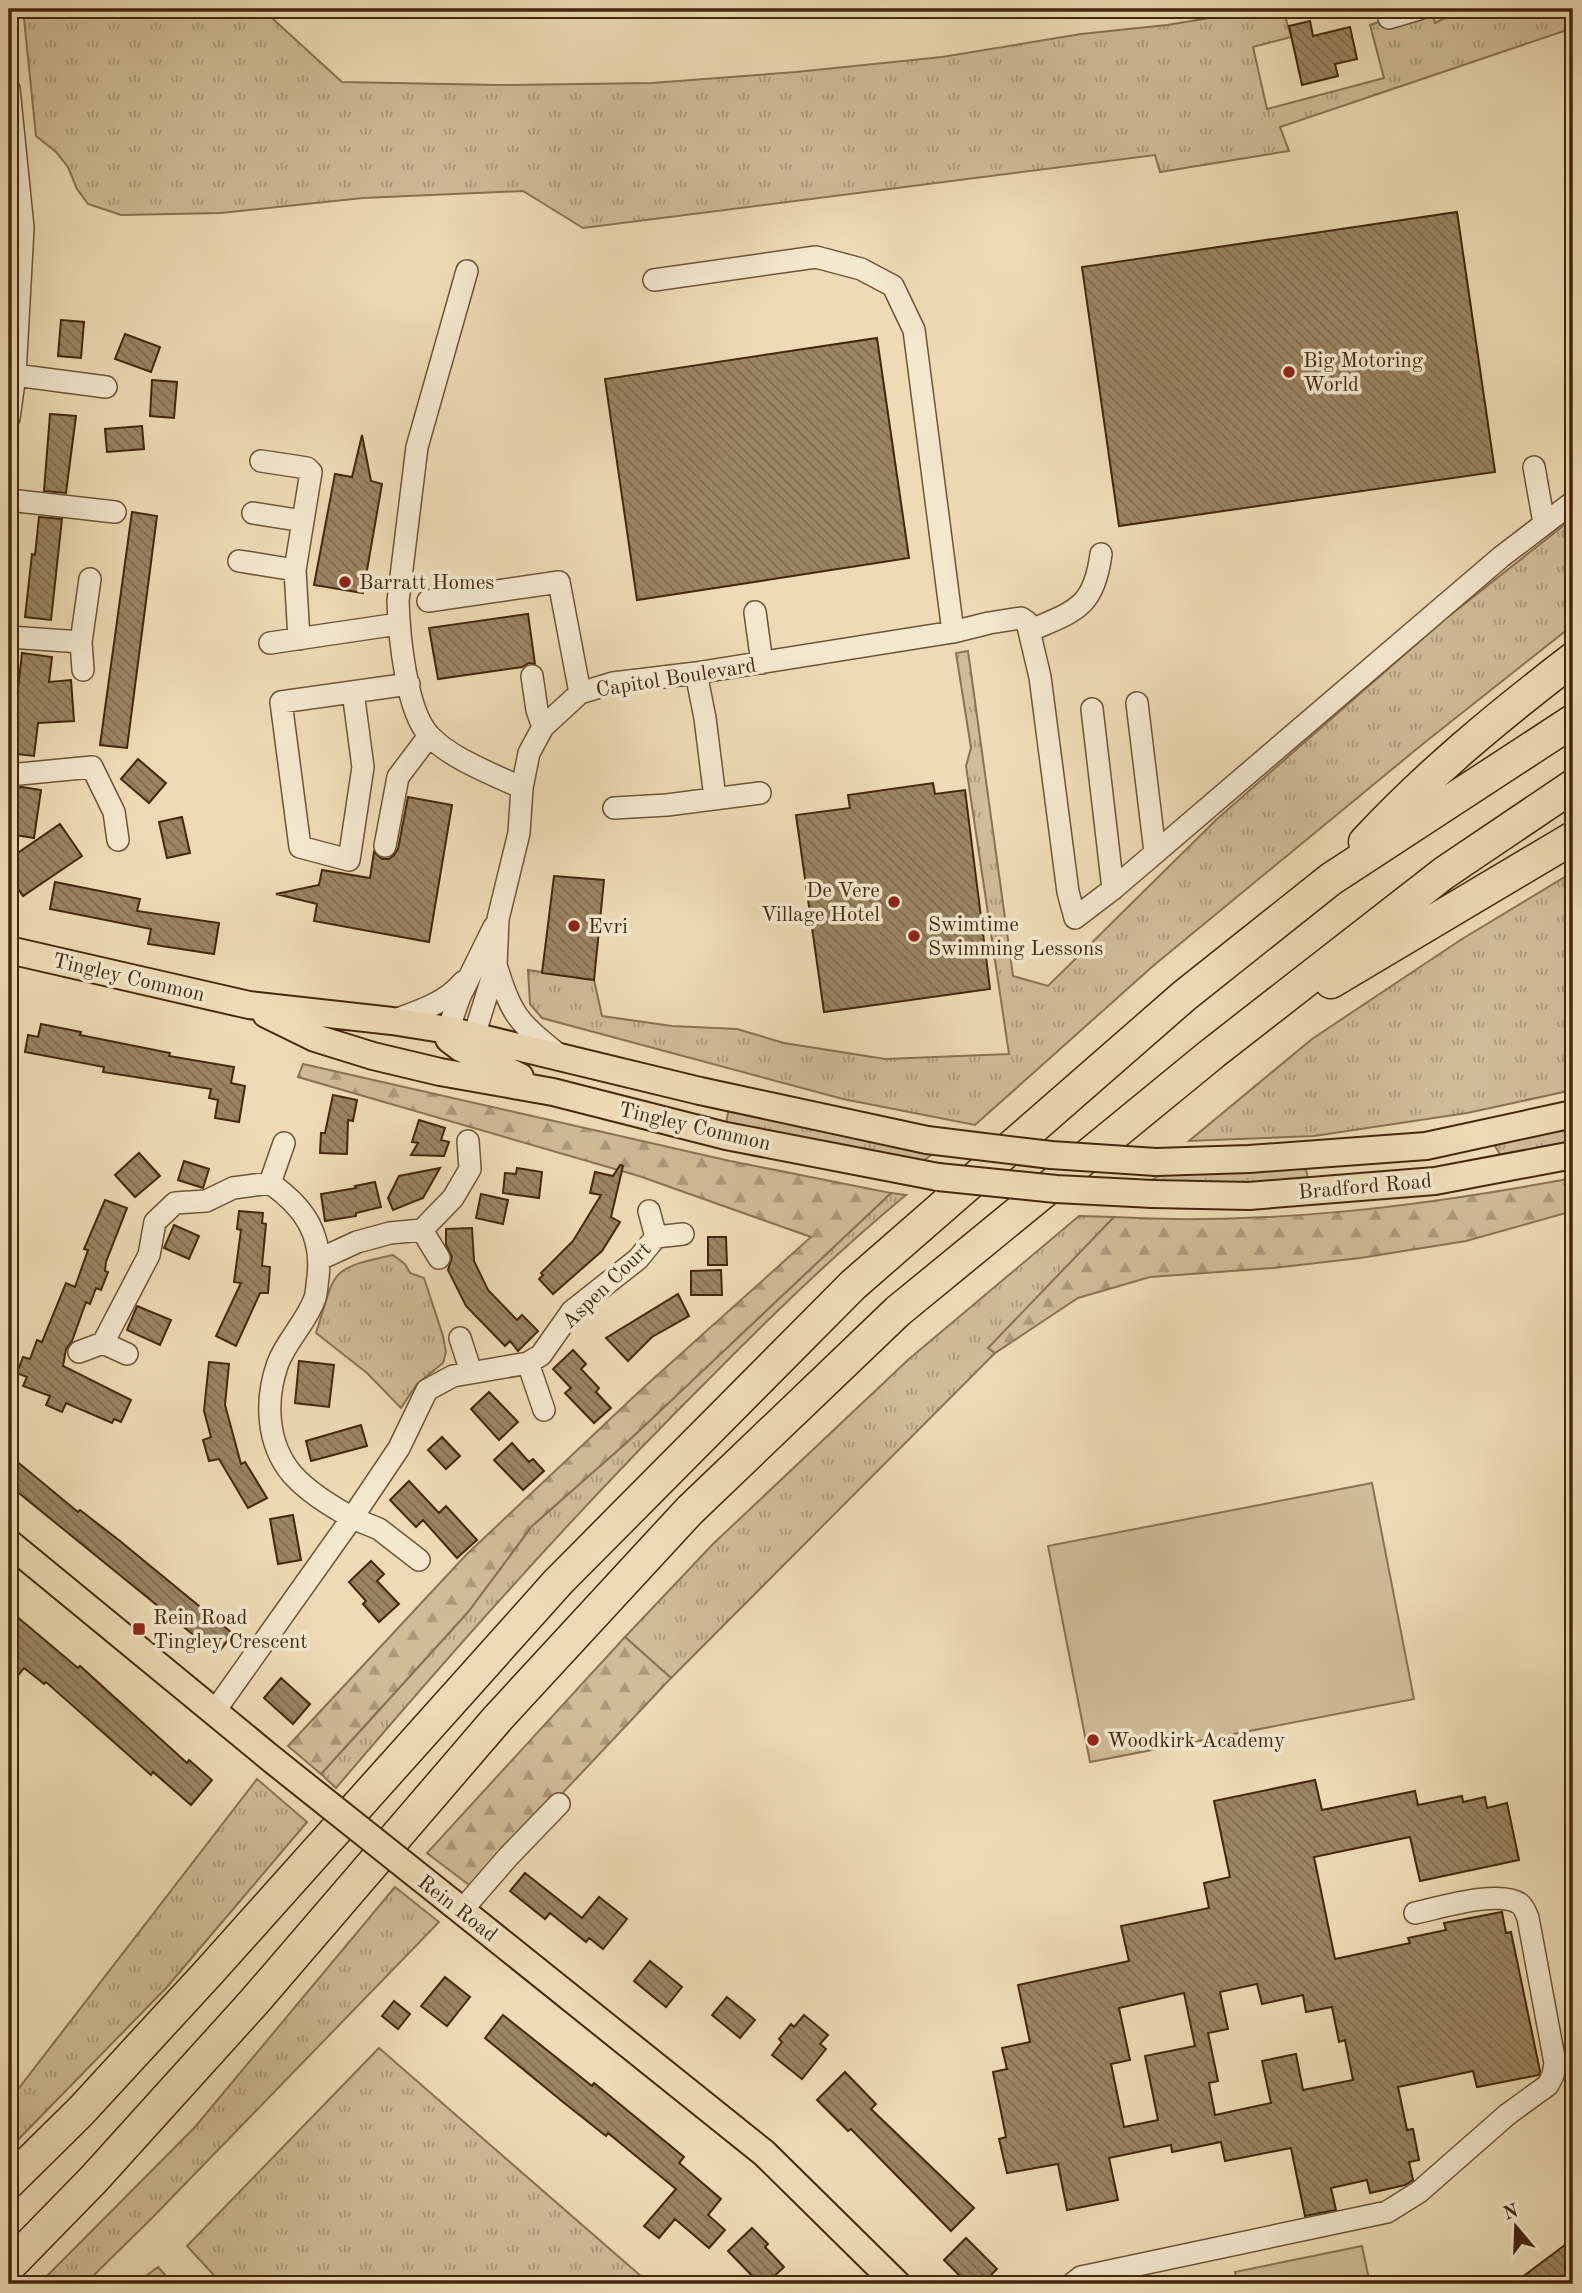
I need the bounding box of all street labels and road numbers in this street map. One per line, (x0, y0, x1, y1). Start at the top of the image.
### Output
street label: Capitol Boulevard (595, 655, 758, 702)
street label: Tingley Common (51, 951, 207, 1006)
street label: Tingley Common (617, 1100, 773, 1155)
street label: Bradford Road (1297, 1171, 1433, 1204)
street label: Aspen Court (559, 1239, 656, 1333)
street label: Rein Road (413, 1872, 501, 1947)

